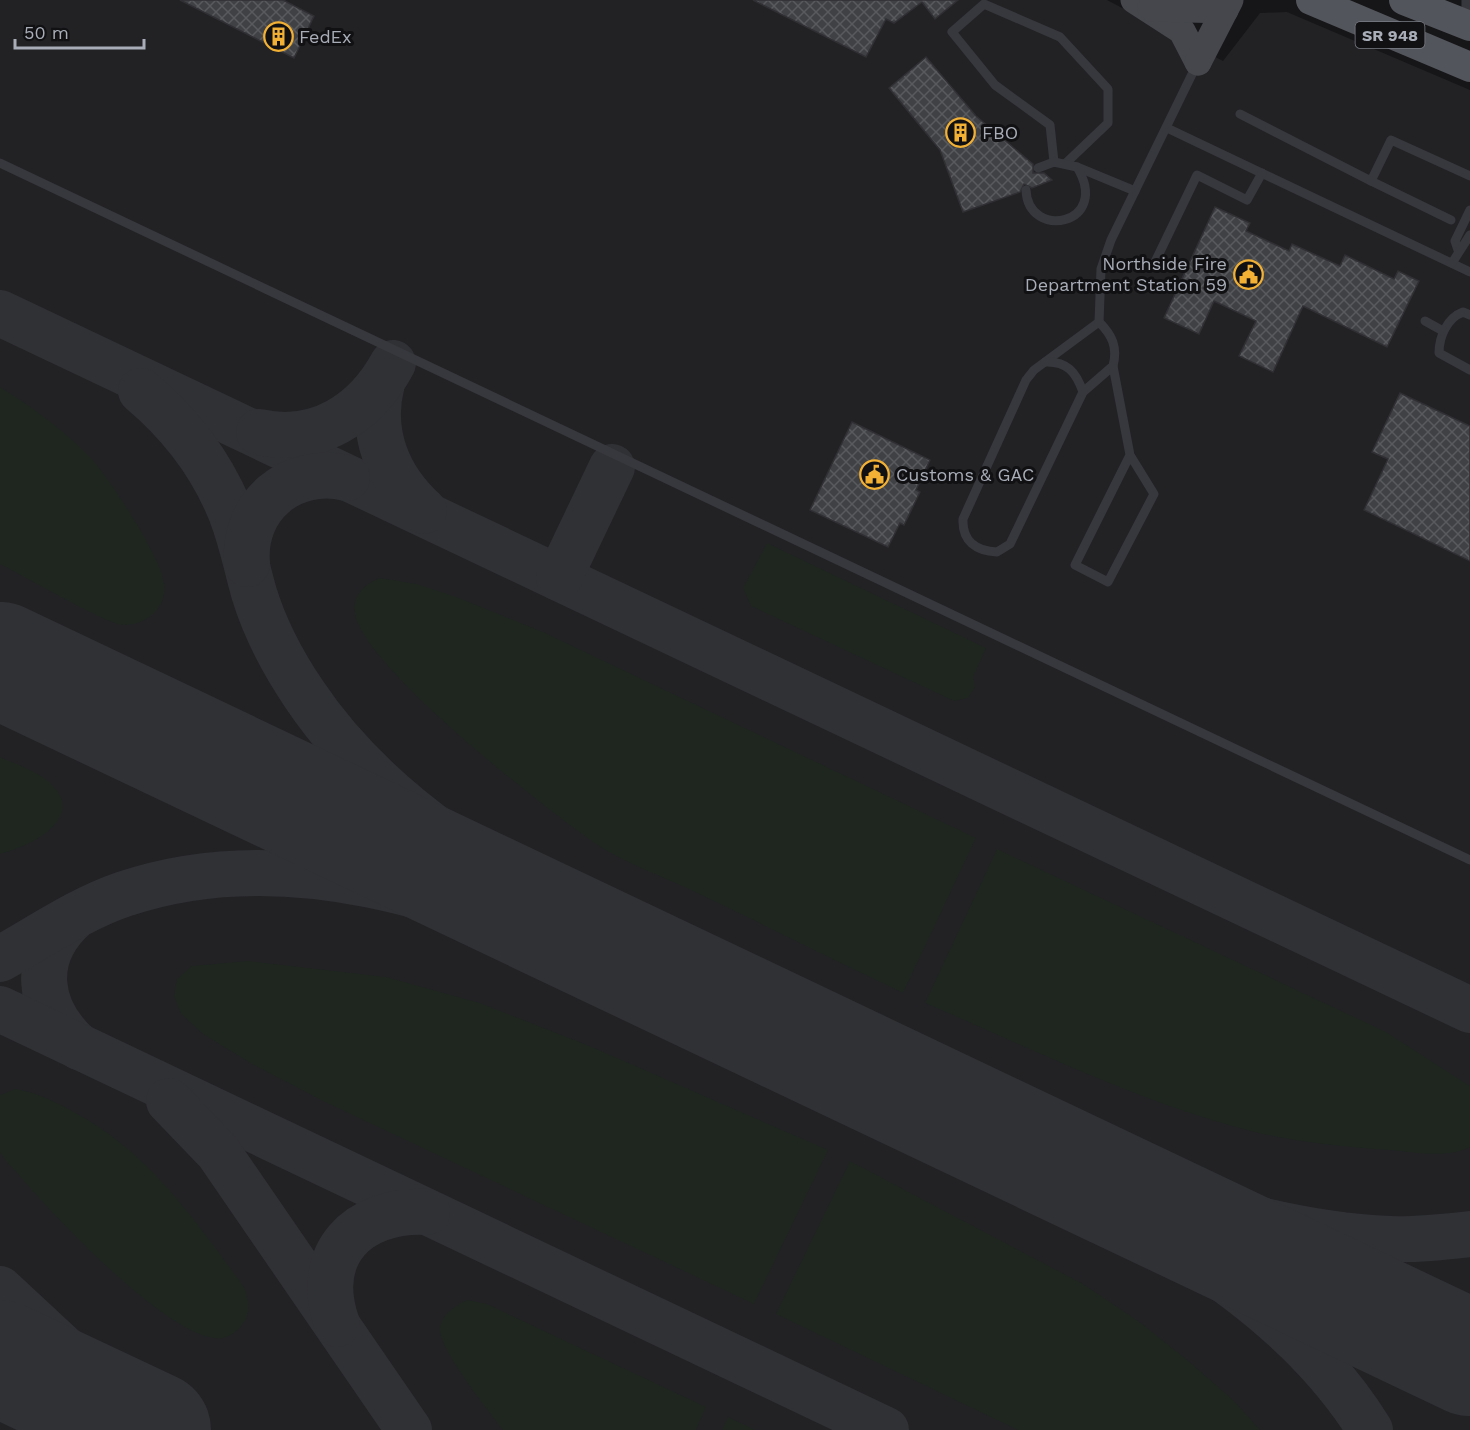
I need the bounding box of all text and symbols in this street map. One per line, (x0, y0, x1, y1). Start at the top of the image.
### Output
scale bar (15, 12, 144, 50)
building icon: FedEx (262, 21, 294, 53)
text: 50 m (24, 22, 69, 43)
road number: SR 948 (1356, 22, 1424, 48)
place label: FedEx (299, 26, 352, 47)
building icon: FBO (945, 117, 977, 149)
place label: FBO (982, 122, 1018, 143)
place label: Northside Fire Department Station 59 (1025, 253, 1227, 295)
public building icon: Northside Fire Department Station 59 (1232, 258, 1264, 290)
public building icon: Customs & GAC (859, 459, 891, 491)
place label: Customs & GAC (896, 464, 1034, 485)

